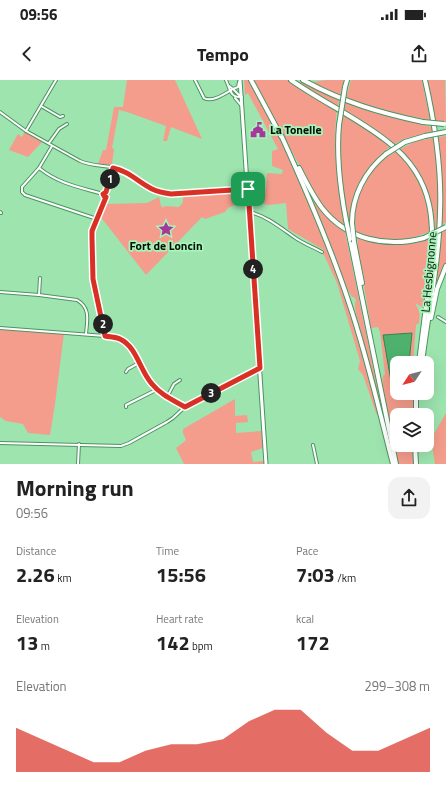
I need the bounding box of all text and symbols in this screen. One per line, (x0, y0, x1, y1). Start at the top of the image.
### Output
text: 09:56 (20, 3, 57, 26)
text: Tempo (197, 41, 249, 68)
icon: back (16, 43, 38, 65)
icon: share (408, 43, 430, 65)
place label: La Tonelle (270, 120, 322, 139)
public building icon: La Tonelle (249, 121, 267, 139)
pin: 1 (100, 169, 120, 189)
text: 1 (107, 171, 113, 187)
pin (231, 172, 265, 206)
icon: arrive (237, 178, 259, 200)
place icon: Fort de Loncin (157, 220, 175, 238)
street label: La Hesbignonne (416, 231, 441, 313)
place label: Fort de Loncin (129, 236, 203, 255)
pin: 4 (243, 259, 263, 279)
text: 4 (250, 261, 256, 277)
pin: 2 (93, 314, 113, 334)
text: 2 (100, 316, 106, 332)
north arrow (390, 356, 434, 400)
map controls (390, 356, 434, 452)
pin: 3 (201, 383, 221, 403)
text: 3 (208, 385, 214, 401)
button: layers (390, 408, 434, 452)
text: Morning run (16, 471, 134, 505)
button: share (388, 477, 430, 519)
text: 09:56 (16, 503, 48, 523)
text: Distance (16, 543, 56, 559)
text: Time (156, 543, 179, 559)
text: Pace (296, 543, 318, 559)
text: 2.26 (16, 559, 55, 590)
text: 15:56 (156, 559, 206, 590)
text: 7:03 (296, 559, 335, 590)
text: km (55, 570, 72, 586)
text: /km (335, 570, 356, 586)
text: Elevation (16, 611, 59, 627)
text: Heart rate (156, 611, 203, 627)
text: kcal (296, 611, 314, 627)
text: 13 (16, 627, 38, 658)
text: 142 (156, 627, 190, 658)
text: 172 (296, 627, 330, 658)
text: m (38, 638, 50, 654)
text: bpm (190, 638, 213, 654)
text: Elevation (16, 676, 67, 696)
text: 299–308 m (364, 676, 430, 696)

